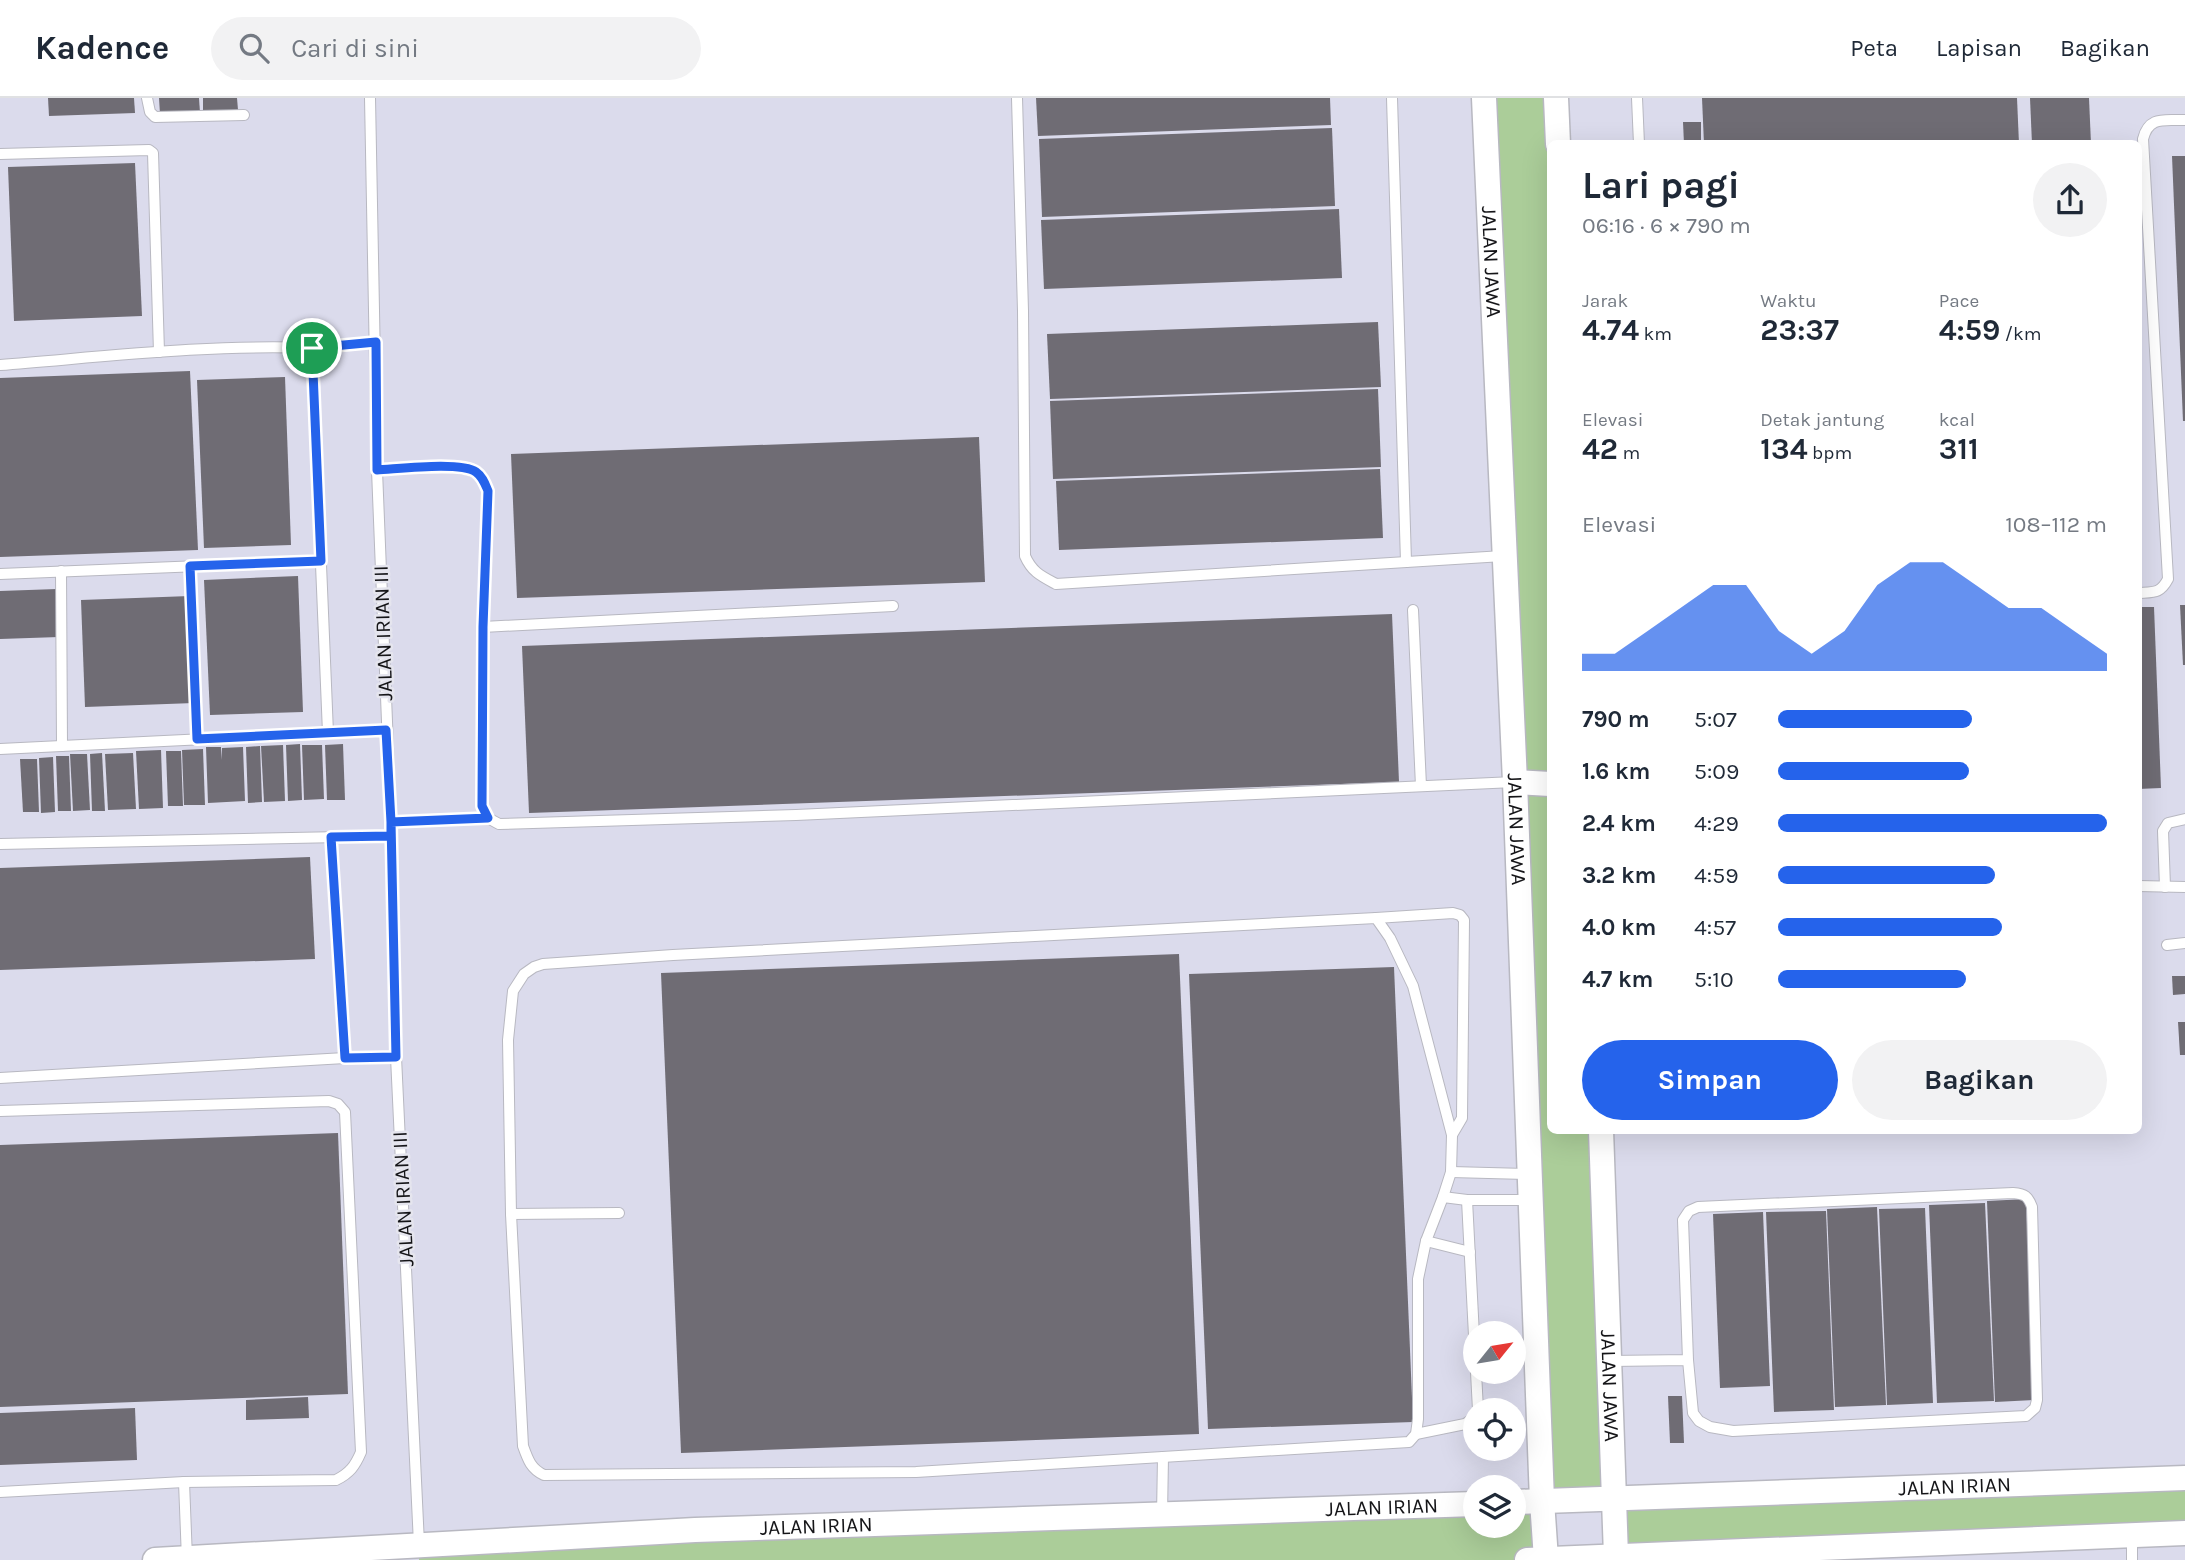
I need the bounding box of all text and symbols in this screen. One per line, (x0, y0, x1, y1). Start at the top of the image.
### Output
search box (211, 17, 701, 80)
text: Kadence (35, 29, 169, 67)
icon: search (235, 29, 273, 67)
text: Cari di sini (291, 33, 419, 64)
text: Peta (1850, 34, 1898, 62)
text: Lapisan (1936, 34, 2022, 62)
text: Bagikan (2060, 34, 2150, 62)
text: Lari pagi (1582, 163, 1740, 208)
button: share (2033, 163, 2107, 237)
street label: JALAN JAWA (1477, 205, 1506, 318)
text: 06:16 · 6 × 790 m (1582, 212, 1751, 239)
text: Jarak (1582, 290, 1628, 312)
text: Waktu (1760, 290, 1817, 312)
text: Pace (1939, 290, 1979, 312)
text: 4.74 (1582, 312, 1639, 348)
text: 23:37 (1760, 312, 1839, 348)
text: 4:59 (1939, 312, 2000, 348)
pin (282, 318, 342, 378)
text: km (1639, 323, 1672, 345)
text: /km (2000, 323, 2042, 345)
icon: arrive (293, 329, 331, 367)
text: Elevasi (1582, 409, 1643, 431)
text: Detak jantung (1760, 409, 1884, 431)
text: kcal (1939, 409, 1975, 431)
text: 42 (1582, 431, 1618, 467)
text: 134 (1760, 431, 1808, 467)
text: 311 (1939, 431, 1979, 467)
text: m (1618, 442, 1640, 464)
text: bpm (1808, 442, 1852, 464)
text: Elevasi (1582, 511, 1656, 538)
text: 108–112 m (2005, 511, 2107, 538)
street label: JALAN IRIAN III (369, 565, 397, 701)
text: 790 m (1582, 706, 1650, 733)
text: 5:07 (1694, 706, 1737, 733)
text: 1.6 km (1582, 758, 1650, 785)
text: 5:09 (1694, 758, 1739, 785)
street label: JALAN JAWA (1503, 773, 1531, 886)
text: 2.4 km (1582, 810, 1656, 837)
text: 4:29 (1694, 810, 1739, 837)
text: 3.2 km (1582, 862, 1656, 889)
text: 4:59 (1694, 862, 1738, 889)
text: 4.0 km (1582, 914, 1656, 941)
text: 4:57 (1694, 914, 1736, 941)
text: 4.7 km (1582, 966, 1653, 993)
text: 5:10 (1694, 966, 1734, 993)
button: Simpan (1582, 1040, 1838, 1120)
button: Bagikan (1852, 1040, 2107, 1120)
street label: JALAN IRIAN III (387, 1131, 419, 1267)
north arrow (1463, 1321, 1526, 1384)
map controls (1463, 1321, 1526, 1538)
street label: JALAN JAWA (1596, 1329, 1624, 1442)
button: locate (1463, 1398, 1526, 1461)
street label: JALAN IRIAN (1898, 1472, 2012, 1500)
button: layers (1463, 1475, 1526, 1538)
street label: JALAN IRIAN (1325, 1493, 1439, 1521)
street label: JALAN IRIAN (759, 1512, 873, 1540)

